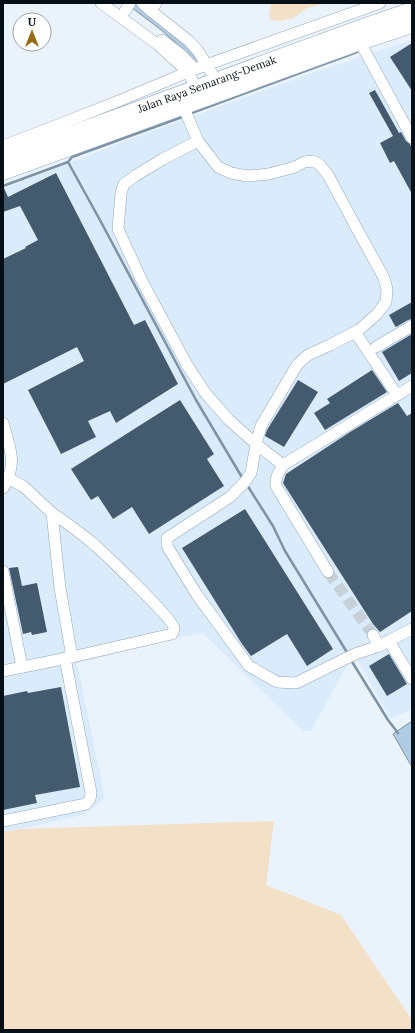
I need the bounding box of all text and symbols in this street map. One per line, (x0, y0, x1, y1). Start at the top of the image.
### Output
north arrow (12, 12, 52, 52)
text: U (28, 15, 37, 29)
street label: Jalan Raya Semarang-Demak (135, 52, 278, 116)

